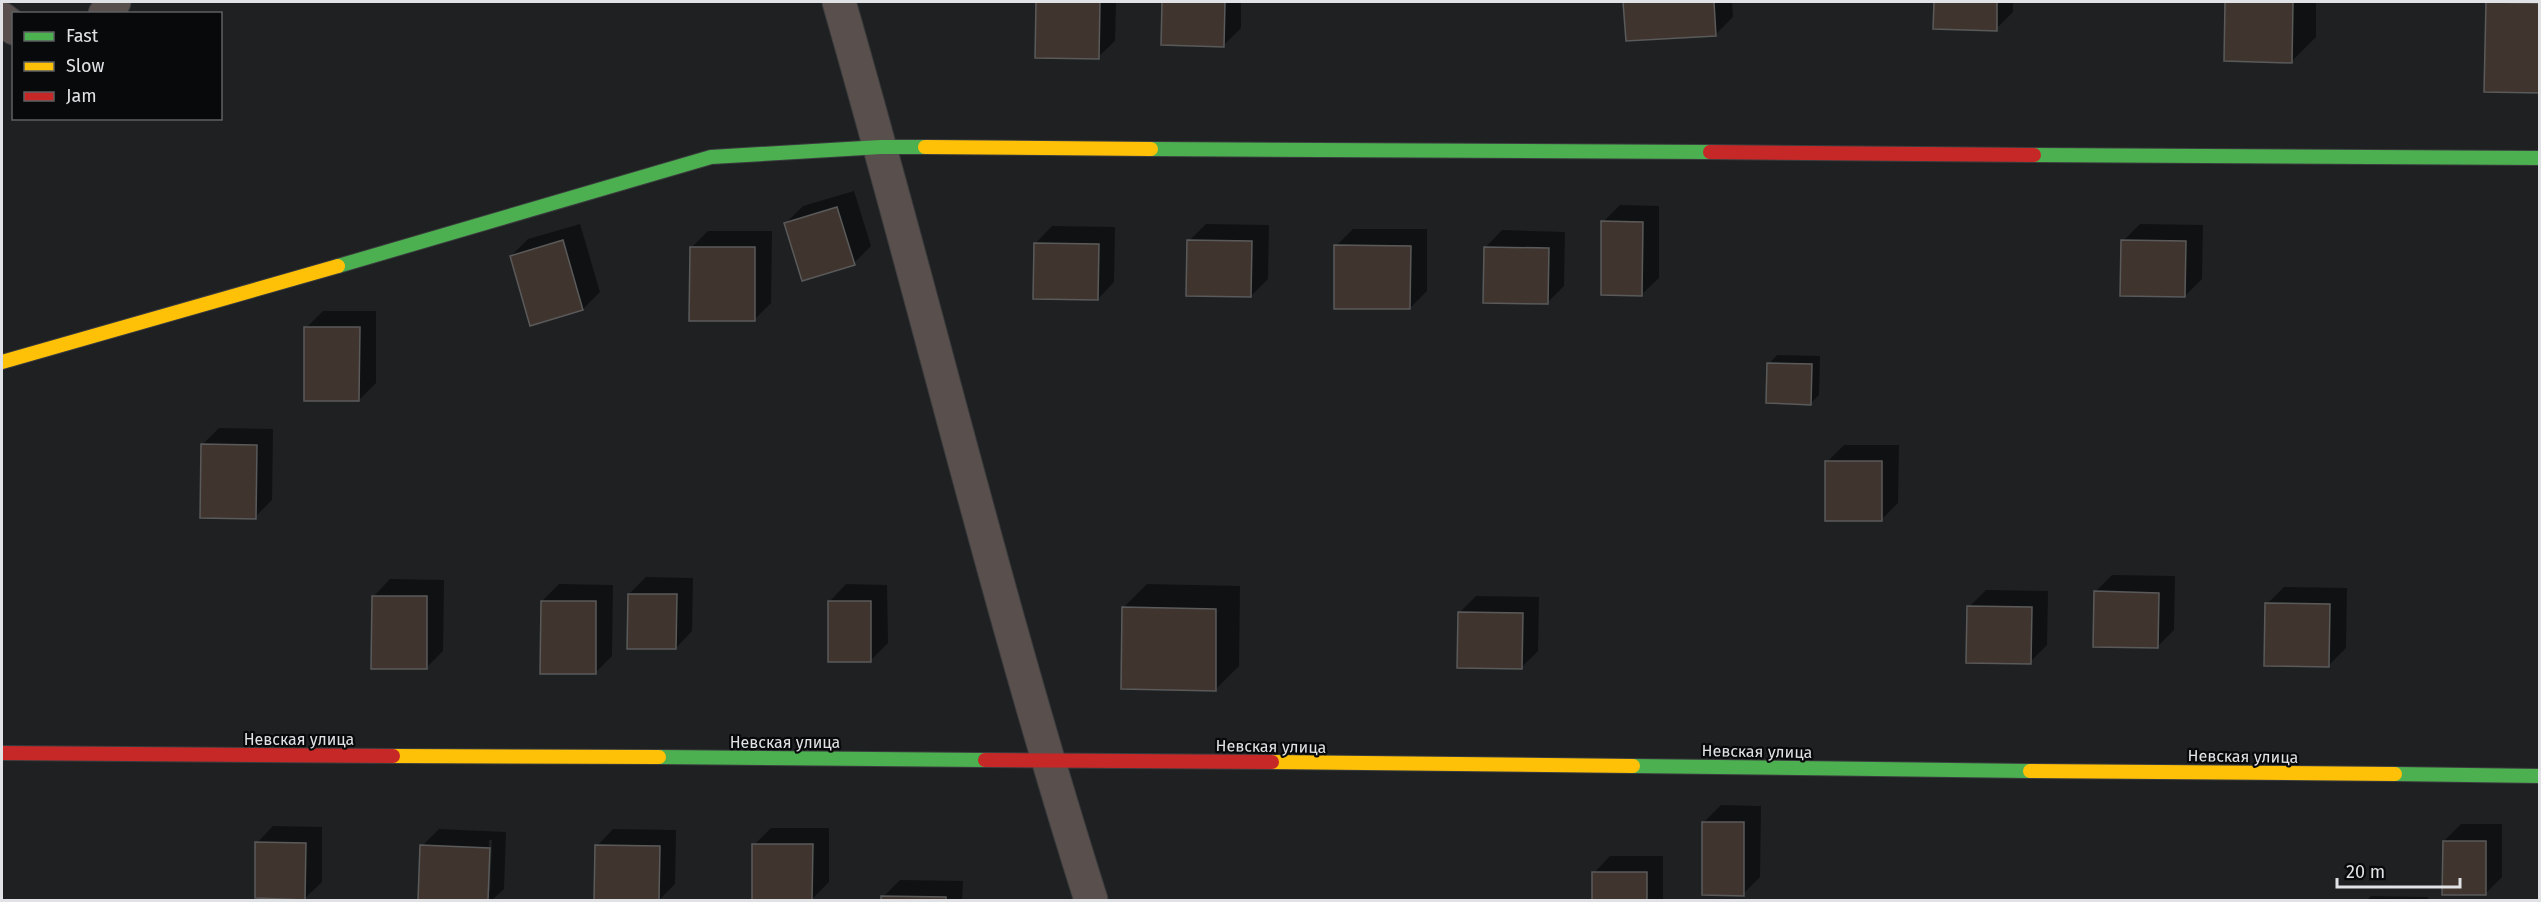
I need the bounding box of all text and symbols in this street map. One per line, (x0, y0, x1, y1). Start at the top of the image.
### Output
legend (12, 12, 222, 120)
text: Fast (66, 25, 99, 47)
text: Slow (66, 55, 105, 77)
text: Jam (66, 85, 97, 107)
street label: Невская улица (244, 730, 354, 749)
street label: Невская улица (730, 733, 840, 752)
street label: Невская улица (1216, 736, 1326, 757)
street label: Невская улица (1702, 741, 1812, 762)
street label: Невская улица (2188, 746, 2298, 767)
scale bar (2337, 851, 2460, 889)
text: 20 m (2346, 861, 2385, 883)

